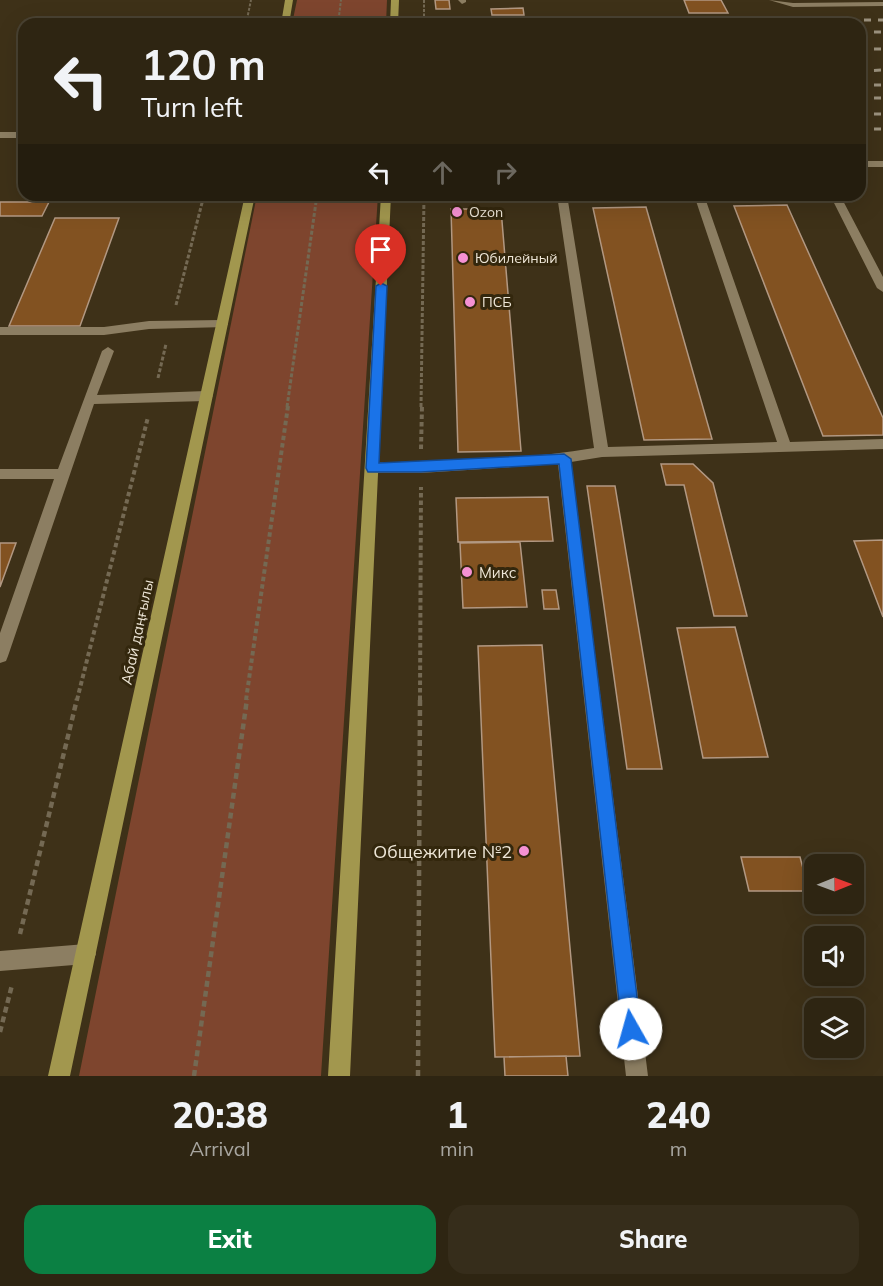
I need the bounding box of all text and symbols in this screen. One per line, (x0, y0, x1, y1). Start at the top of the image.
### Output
text: 120 m (141, 38, 266, 91)
icon: left (42, 42, 120, 120)
text: Turn left (141, 90, 243, 124)
icon: left (363, 156, 396, 189)
icon: ahead (426, 156, 459, 189)
icon: right (489, 156, 522, 189)
place label: Ozon (469, 203, 503, 221)
marker: Ozon (450, 205, 464, 219)
pin (355, 224, 406, 286)
icon: arrive (364, 233, 397, 266)
place label: Юбилейный (475, 249, 557, 267)
marker: Юбилейный (456, 251, 470, 265)
place label: ПСБ (482, 293, 512, 311)
marker: ПСБ (463, 295, 477, 309)
place label: Микс (479, 563, 516, 582)
marker: Микс (460, 565, 474, 579)
street label: Абай даңғылы (117, 578, 157, 686)
place label: Общежитие №2 (373, 840, 512, 863)
marker: Общежитие №2 (517, 844, 531, 858)
north arrow (804, 854, 864, 914)
map controls (804, 854, 864, 1058)
button: sound (804, 926, 864, 986)
position arrow (599, 997, 663, 1061)
button: layers (804, 998, 864, 1058)
text: 20:38 (172, 1092, 268, 1137)
text: 1 (446, 1092, 468, 1137)
text: 240 (646, 1092, 711, 1137)
text: Arrival (189, 1136, 251, 1161)
text: min (440, 1136, 474, 1161)
text: m (670, 1136, 687, 1161)
button: Exit (24, 1205, 436, 1274)
button: Share (448, 1205, 859, 1274)

